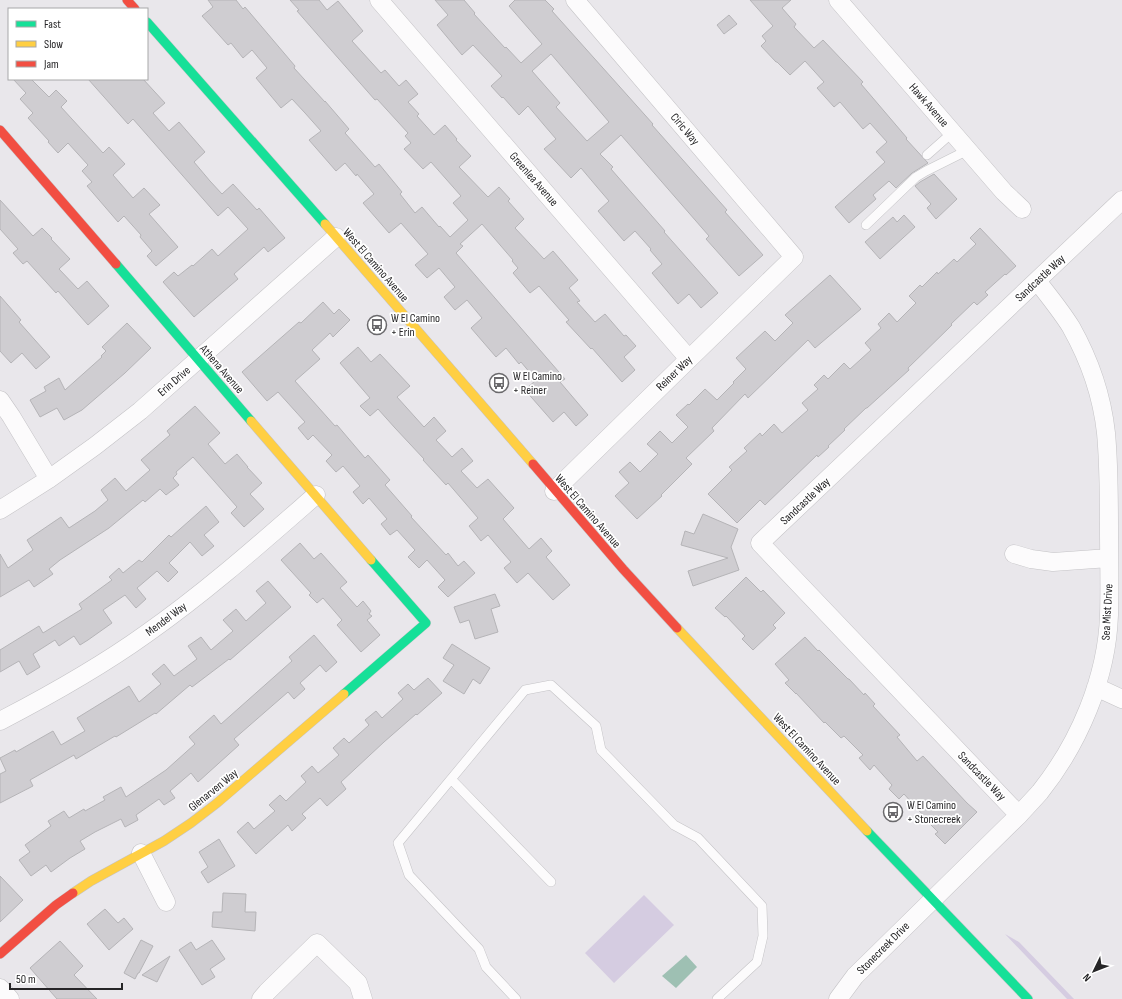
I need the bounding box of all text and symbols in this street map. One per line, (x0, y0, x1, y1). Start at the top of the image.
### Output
legend (8, 8, 148, 80)
text: Fast (44, 17, 61, 32)
text: Slow (44, 37, 63, 52)
text: Jam (43, 57, 59, 72)
street label: Hawk Avenue (905, 80, 952, 130)
street label: Ciric Way (667, 110, 703, 149)
street label: Greenlea Avenue (506, 149, 561, 210)
street label: West El Camino Avenue (339, 225, 412, 305)
street label: Sandcastle Way (1012, 251, 1069, 305)
place label: W El Camino + Erin (391, 311, 440, 340)
bus stop icon: W El Camino + Erin (366, 314, 388, 336)
street label: Athena Avenue (196, 341, 247, 397)
street label: Reiner Way (653, 352, 696, 394)
street label: Erin Drive (155, 363, 194, 400)
place label: W El Camino + Reiner (513, 369, 562, 398)
bus stop icon: W El Camino + Reiner (488, 372, 510, 394)
street label: West El Camino Avenue (551, 471, 624, 551)
street label: Sandcastle Way (777, 474, 834, 528)
street label: Sea Mist Drive (1099, 583, 1116, 641)
street label: Mendel Way (143, 599, 190, 640)
street label: West El Camino Avenue (769, 710, 844, 789)
street label: Sandcastle Way (954, 749, 1009, 804)
street label: Glenarven Way (185, 766, 241, 815)
place label: W El Camino + Stonecreek (907, 798, 961, 827)
bus stop icon: W El Camino + Stonecreek (882, 801, 904, 823)
street label: Stonecreek Drive (854, 919, 913, 978)
north arrow (1074, 951, 1114, 991)
scale bar (10, 965, 122, 991)
text: N (1080, 971, 1094, 984)
text: 50 m (16, 972, 36, 987)

